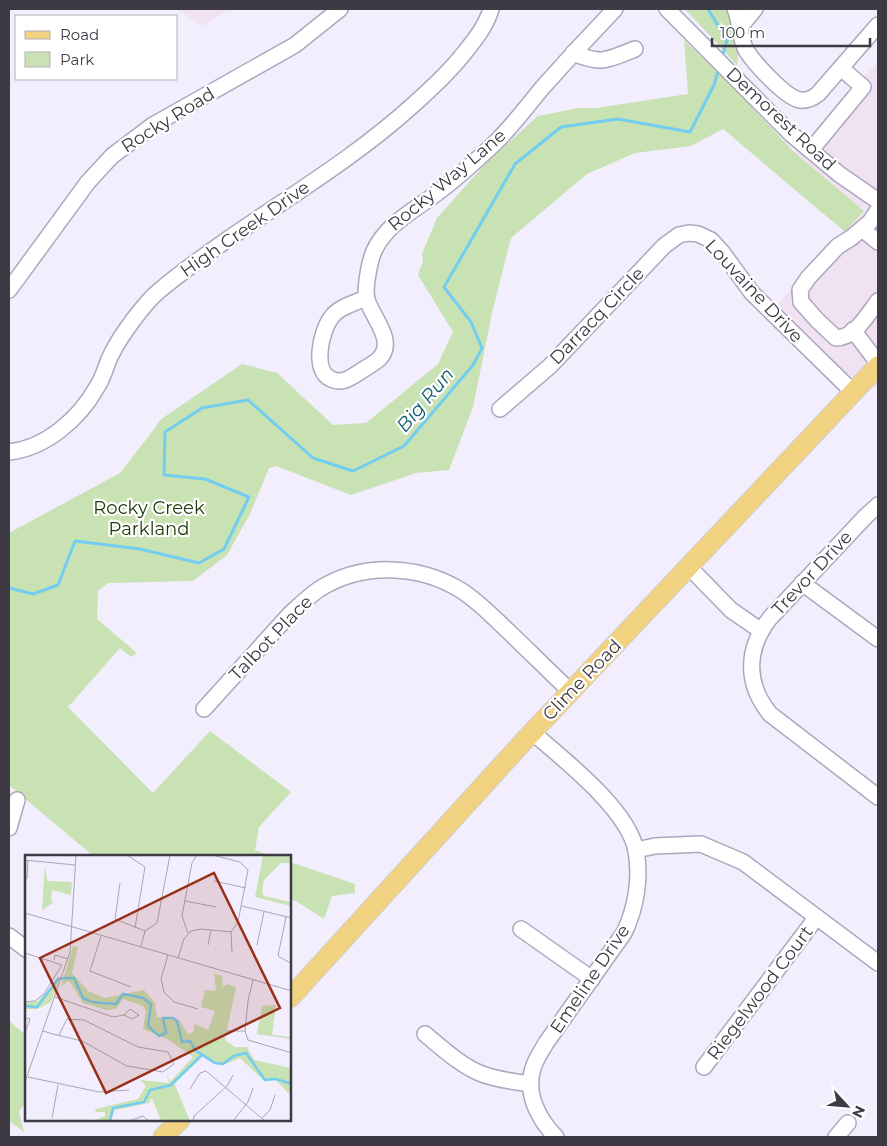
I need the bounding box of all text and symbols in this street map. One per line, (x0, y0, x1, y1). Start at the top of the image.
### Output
legend (15, 15, 178, 80)
scale bar (712, 15, 870, 47)
text: 100 m (720, 23, 765, 42)
text: Road (60, 25, 99, 44)
text: Park (60, 50, 94, 69)
street label: Demorest Road (722, 63, 840, 175)
street label: Rocky Road (117, 83, 219, 157)
street label: Rocky Way Lane (384, 124, 511, 236)
street label: High Creek Drive (176, 176, 314, 282)
street label: Louvaine Drive (700, 235, 808, 347)
street label: Darracq Circle (545, 263, 649, 369)
water label: Big Run (392, 363, 458, 437)
park label: Rocky Creek Parkland (93, 497, 205, 540)
street label: Trevor Drive (767, 526, 857, 620)
street label: Talbot Place (225, 591, 317, 685)
street label: Clime Road (538, 635, 626, 725)
inset map (25, 855, 291, 1121)
street label: Emeline Drive (545, 920, 635, 1038)
street label: Riegelwood Court (702, 922, 818, 1064)
north arrow (822, 1081, 872, 1131)
text: N (848, 1103, 869, 1121)

